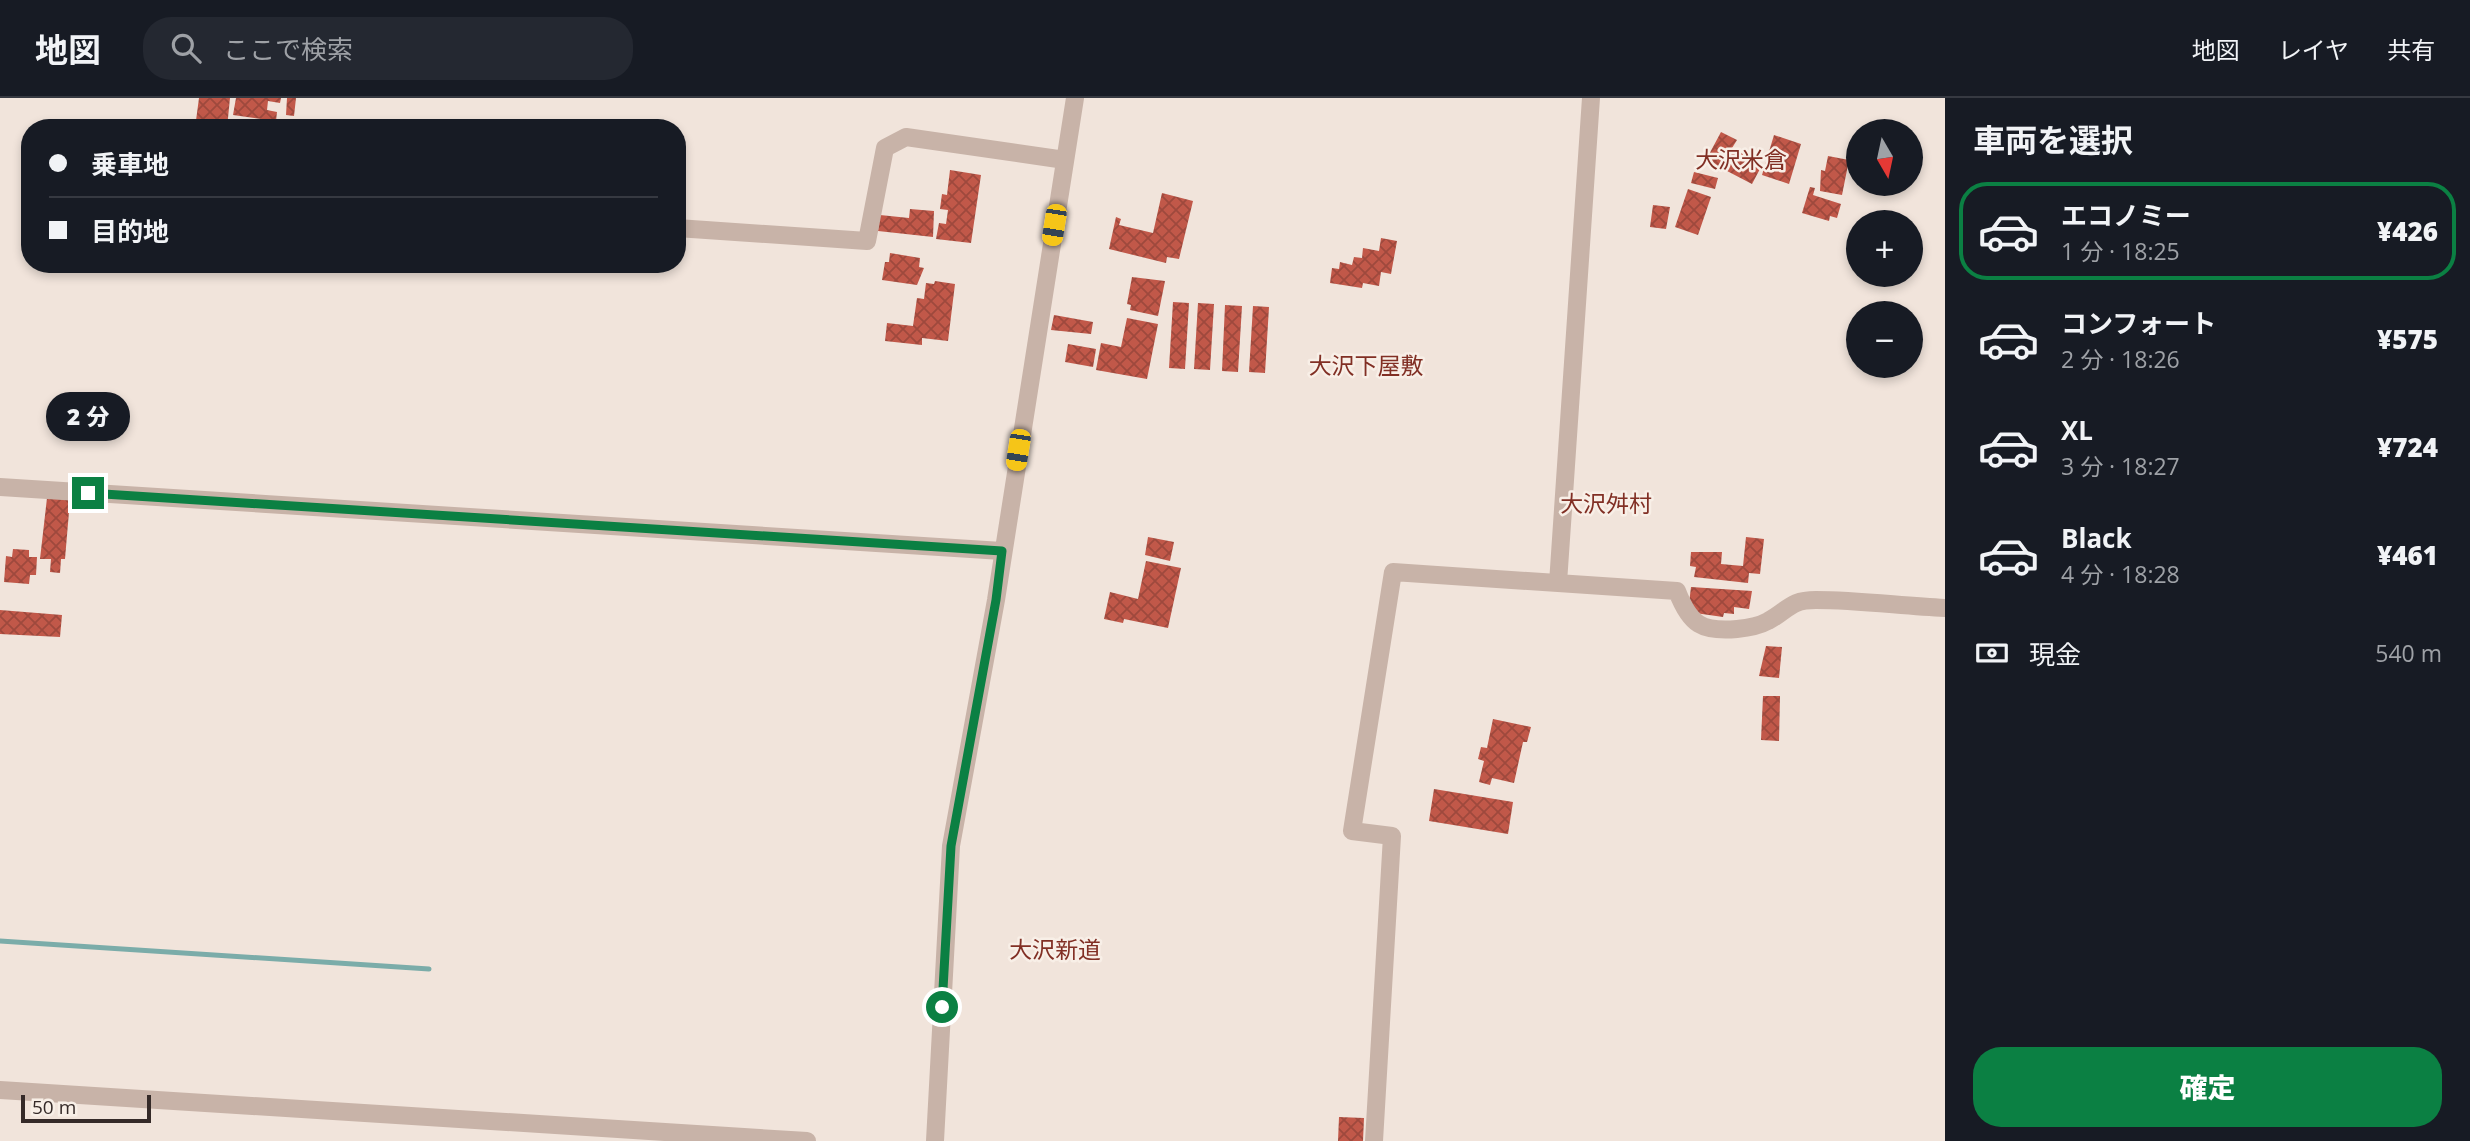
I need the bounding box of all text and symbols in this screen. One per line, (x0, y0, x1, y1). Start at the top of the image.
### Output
search box (143, 17, 633, 80)
text: 地図 (35, 27, 101, 72)
icon: search (167, 29, 205, 67)
text: ここで検索 (223, 31, 353, 67)
text: 地図 (2192, 33, 2240, 66)
text: レイヤ (2278, 33, 2349, 66)
text: 共有 (2387, 33, 2435, 66)
text: 車両を選択 (1973, 118, 2133, 161)
north arrow (1846, 119, 1923, 196)
map controls (1846, 119, 1923, 378)
district label: 大沢米倉 (1695, 143, 1787, 175)
text: 乗車地 (91, 146, 169, 182)
text: エコノミー (2061, 197, 2191, 233)
icon: car (1977, 200, 2040, 263)
car (1041, 203, 1068, 247)
button: + (1846, 210, 1923, 287)
text: 目的地 (91, 213, 169, 249)
text: ¥426 (2377, 213, 2438, 249)
text: 1 分 · 18:25 (2061, 235, 2180, 267)
button: − (1846, 301, 1923, 378)
text: コンフォート (2061, 305, 2216, 341)
icon: car (1977, 308, 2040, 371)
text: ¥575 (2377, 321, 2438, 357)
text: 2 分 · 18:26 (2061, 343, 2180, 375)
district label: 大沢下屋敷 (1309, 349, 1424, 381)
callout: 2 分 (46, 392, 130, 440)
text: 2 分 (67, 400, 109, 432)
text: XL (2061, 412, 2093, 448)
icon: car (1977, 416, 2040, 479)
car (1005, 428, 1032, 472)
text: ¥724 (2377, 429, 2438, 465)
text: 3 分 · 18:27 (2061, 450, 2180, 482)
route end (72, 477, 104, 509)
district label: 大沢舛村 (1560, 487, 1652, 519)
text: Black (2061, 520, 2132, 556)
icon: car (1977, 524, 2040, 587)
text: ¥461 (2377, 537, 2438, 573)
text: 4 分 · 18:28 (2061, 558, 2180, 590)
icon: cash (1973, 634, 2011, 672)
text: 現金 (2029, 636, 2081, 672)
text: 540 m (2375, 637, 2442, 669)
district label: 大沢新道 (1009, 933, 1101, 965)
route start (926, 991, 958, 1023)
button: 確定 (1973, 1047, 2442, 1127)
scale bar (21, 1092, 150, 1124)
text: 50 m (32, 1094, 76, 1120)

